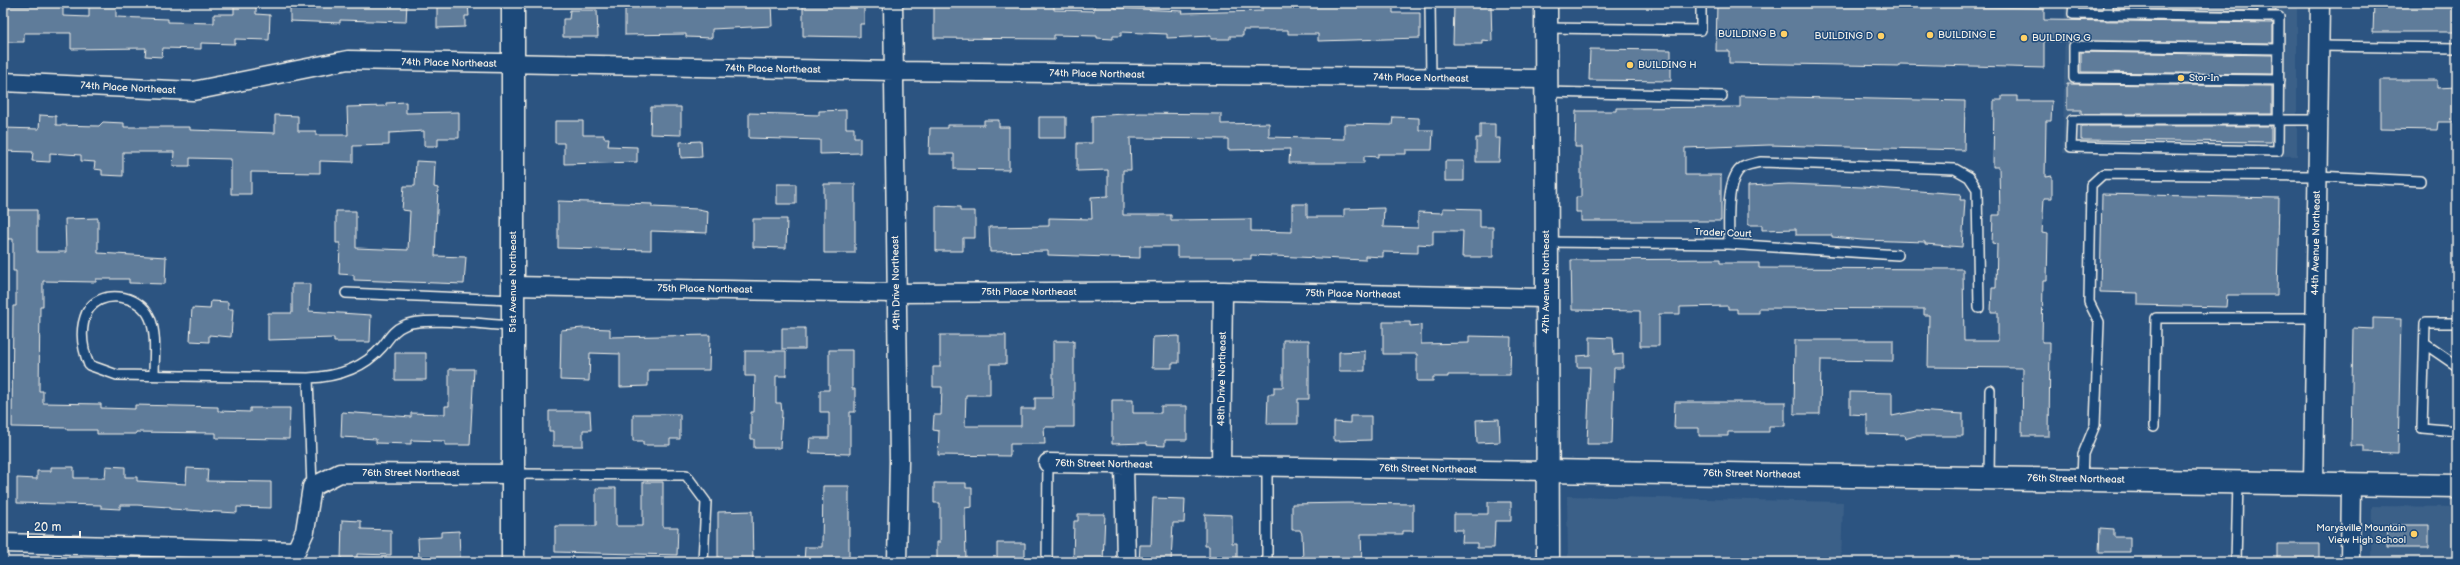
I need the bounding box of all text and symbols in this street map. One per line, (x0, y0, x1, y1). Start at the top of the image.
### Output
place label: BUILDING B (1718, 28, 1776, 40)
marker: BUILDING B (1779, 29, 1789, 39)
place label: BUILDING E (1938, 29, 1996, 41)
place label: BUILDING D (1815, 30, 1873, 42)
marker: BUILDING E (1925, 30, 1935, 40)
marker: BUILDING D (1876, 31, 1886, 41)
place label: BUILDING G (2032, 32, 2091, 44)
marker: BUILDING G (2019, 33, 2029, 43)
street label: 74th Place Northeast (401, 56, 497, 70)
place label: BUILDING H (1638, 59, 1696, 71)
marker: BUILDING H (1625, 60, 1635, 70)
street label: 74th Place Northeast (725, 62, 821, 76)
street label: 74th Place Northeast (1049, 67, 1145, 81)
street label: 74th Place Northeast (1373, 71, 1469, 85)
place label: Stor-In (2189, 72, 2220, 84)
marker: Stor-In (2176, 73, 2186, 83)
street label: 74th Place Northeast (80, 80, 176, 96)
street label: 44th Avenue Northeast (2309, 190, 2323, 296)
street label: Trader Court (1694, 226, 1752, 240)
street label: 47th Avenue Northeast (1540, 230, 1552, 334)
street label: 51st Avenue Northeast (507, 231, 519, 333)
street label: 49th Drive Northeast (889, 236, 903, 330)
street label: 75th Place Northeast (657, 282, 753, 296)
street label: 75th Place Northeast (981, 286, 1077, 298)
street label: 75th Place Northeast (1305, 287, 1401, 301)
street label: 48th Drive Northeast (1215, 332, 1229, 426)
street label: 76th Street Northeast (1055, 457, 1153, 471)
street label: 76th Street Northeast (1379, 462, 1477, 476)
street label: 76th Street Northeast (362, 467, 460, 479)
street label: 76th Street Northeast (1703, 467, 1801, 481)
street label: 76th Street Northeast (2027, 472, 2125, 486)
scale bar (28, 513, 80, 539)
text: 20 m (34, 520, 61, 535)
place label: Marysville Mountain View High School (2316, 522, 2406, 546)
marker: Marysville Mountain View High School (2409, 529, 2419, 539)

